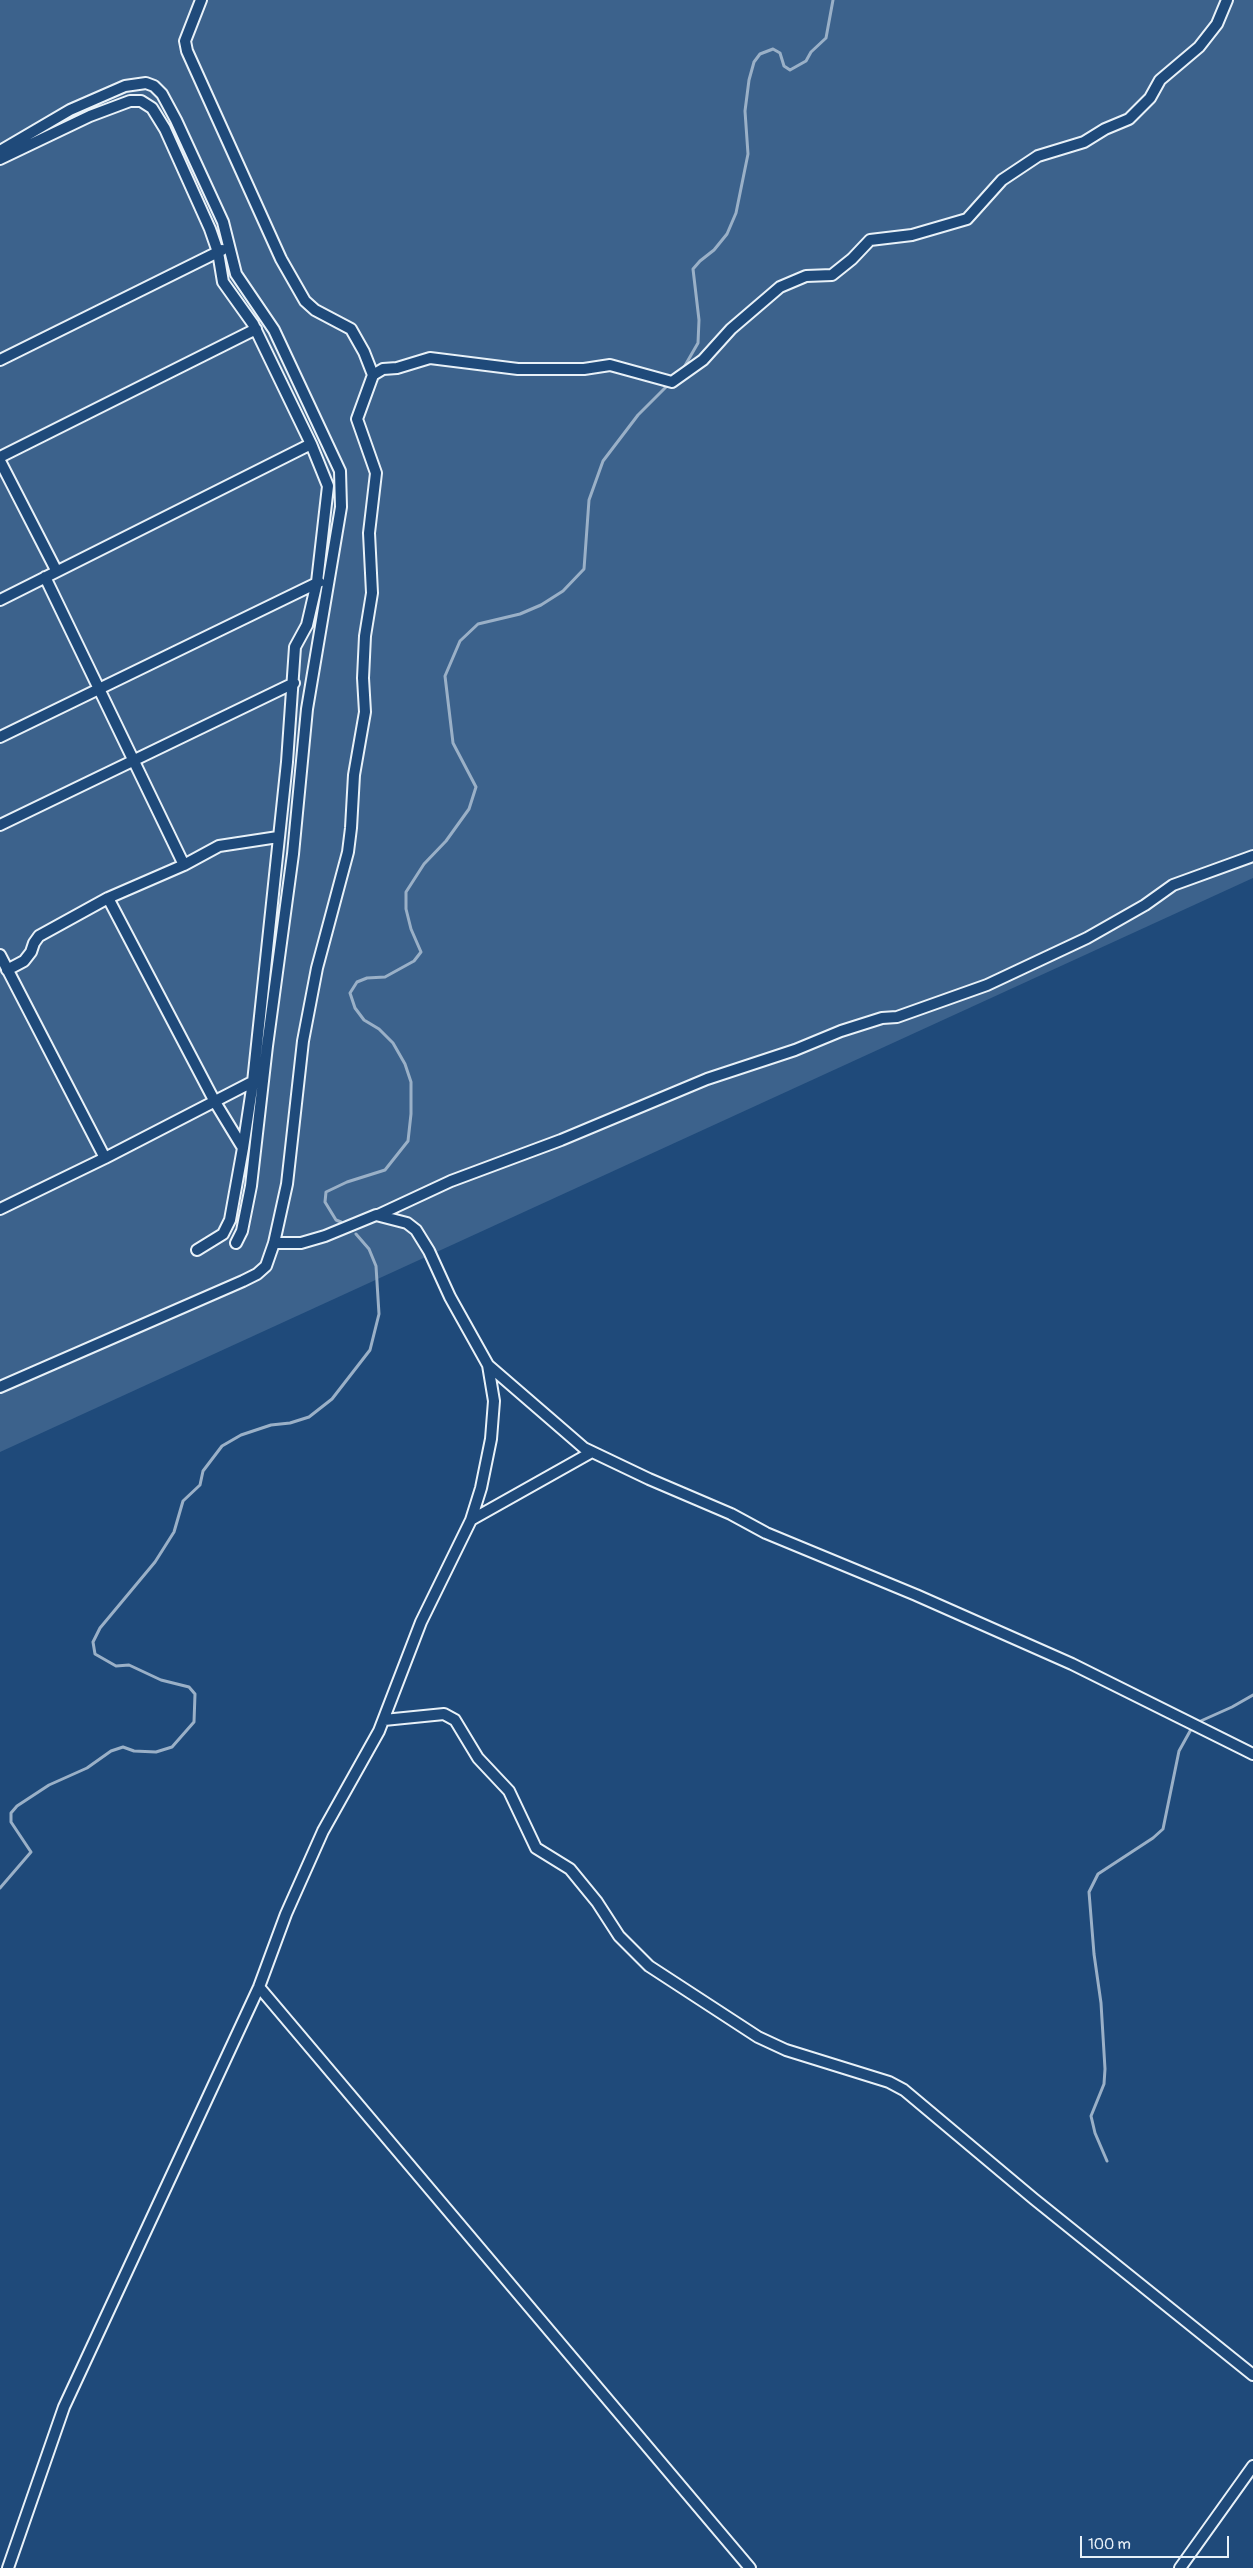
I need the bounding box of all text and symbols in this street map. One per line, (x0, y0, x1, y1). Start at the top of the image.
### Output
scale bar (1083, 2526, 1232, 2558)
text: 100 m (1088, 2535, 1131, 2554)

